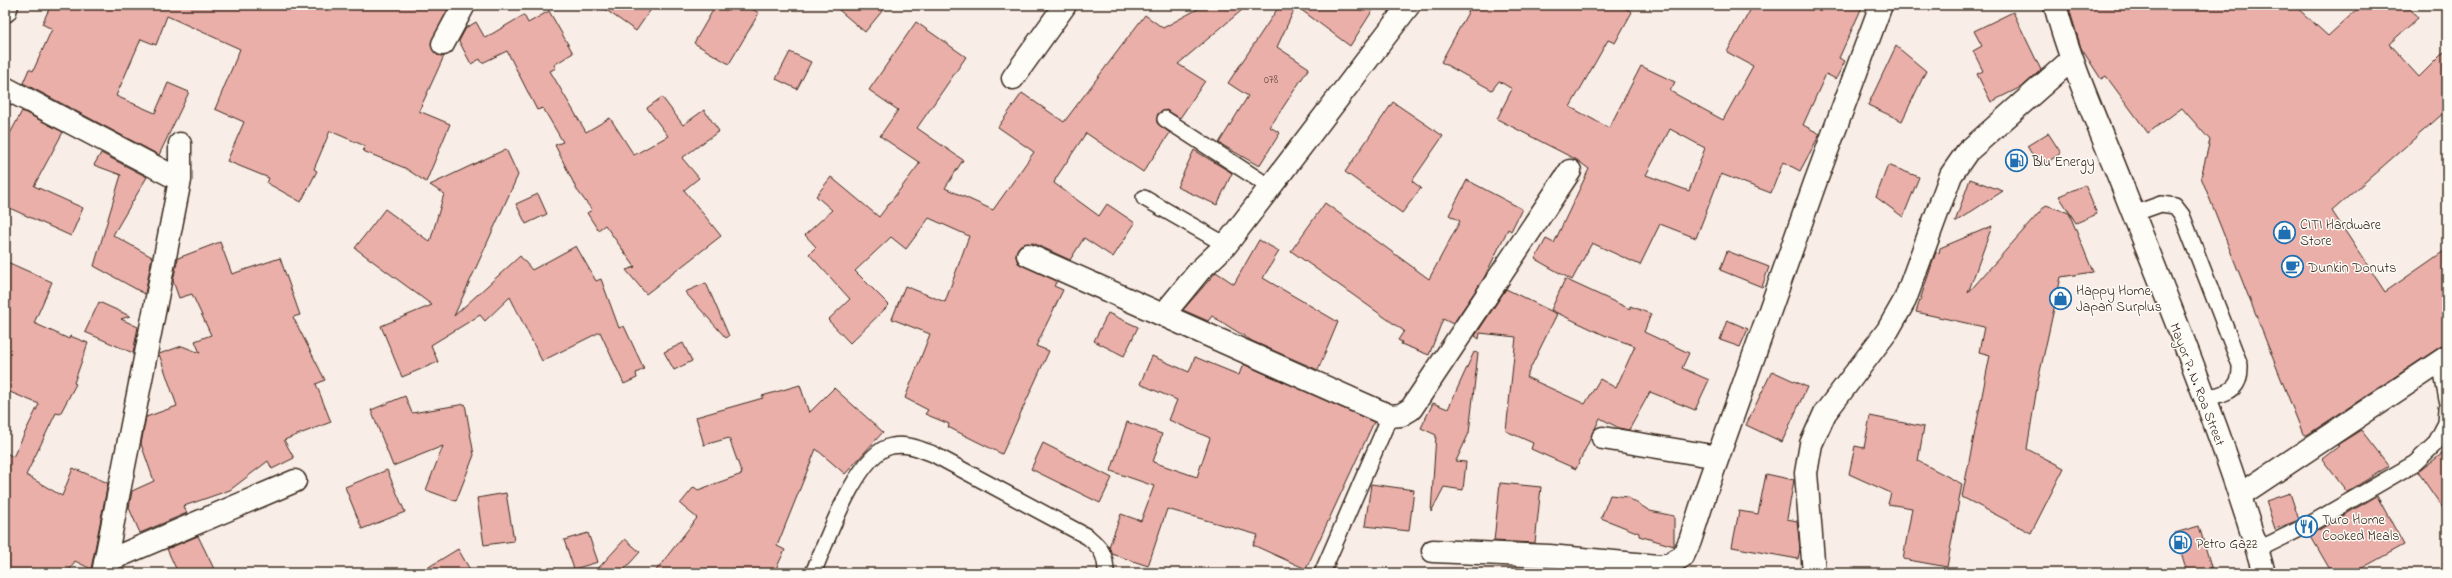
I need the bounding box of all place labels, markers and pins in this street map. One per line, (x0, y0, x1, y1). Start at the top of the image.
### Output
fuel station icon: Blu Energy (2004, 148, 2030, 174)
place label: Blu Energy (2031, 152, 2095, 174)
place label: CITI Hardware Store (2300, 215, 2382, 252)
shop icon: CITI Hardware Store (2271, 219, 2297, 245)
cafe icon: Dunkin Donuts (2279, 254, 2305, 280)
place label: Dunkin Donuts (2307, 258, 2396, 279)
place label: Happy Home Japan Surplus (2076, 281, 2162, 318)
shop icon: Happy Home Japan Surplus (2048, 285, 2074, 311)
place label: Turo Home Cooked Meals (2322, 510, 2399, 547)
restaurant icon: Turo Home Cooked Meals (2293, 514, 2319, 540)
fuel station icon: Petro Gazz (2167, 530, 2193, 556)
place label: Petro Gazz (2196, 534, 2258, 555)

